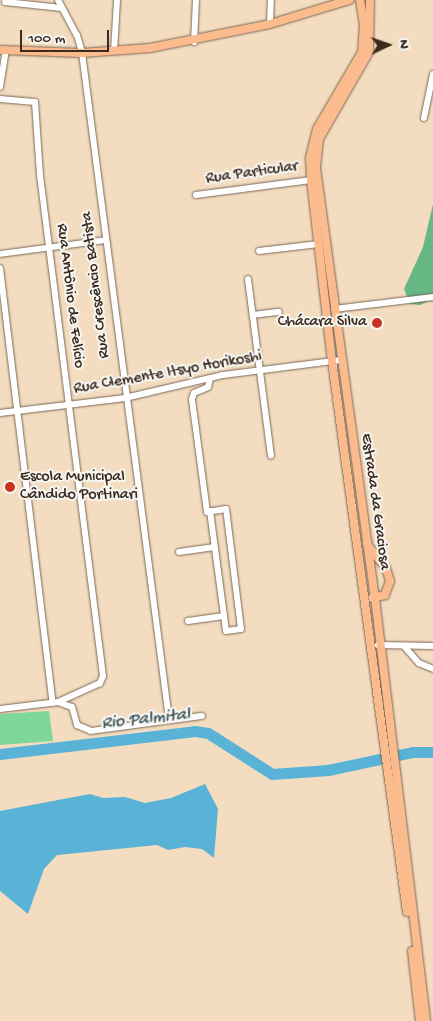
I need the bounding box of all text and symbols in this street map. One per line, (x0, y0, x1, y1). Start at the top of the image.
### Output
scale bar (22, 20, 111, 52)
north arrow (363, 20, 413, 70)
text: 100 m (28, 30, 65, 48)
text: N (395, 39, 412, 49)
street label: Rua Particular (205, 158, 299, 190)
street label: Rua Crescêncio Batista (78, 211, 116, 359)
street label: Rua Antônio de Felício (51, 223, 87, 369)
place label: Chácara Silva (278, 313, 367, 333)
marker: Chácara Silva (371, 317, 383, 329)
street label: Rua Clemente Itsyo Horikoshi (72, 348, 264, 400)
street label: Estrada da Graciosa (355, 433, 393, 571)
place label: Escola Municipal Cândido Portinari (20, 468, 138, 506)
marker: Escola Municipal Cândido Portinari (4, 481, 16, 493)
water label: Rio Palmital (101, 705, 191, 735)

